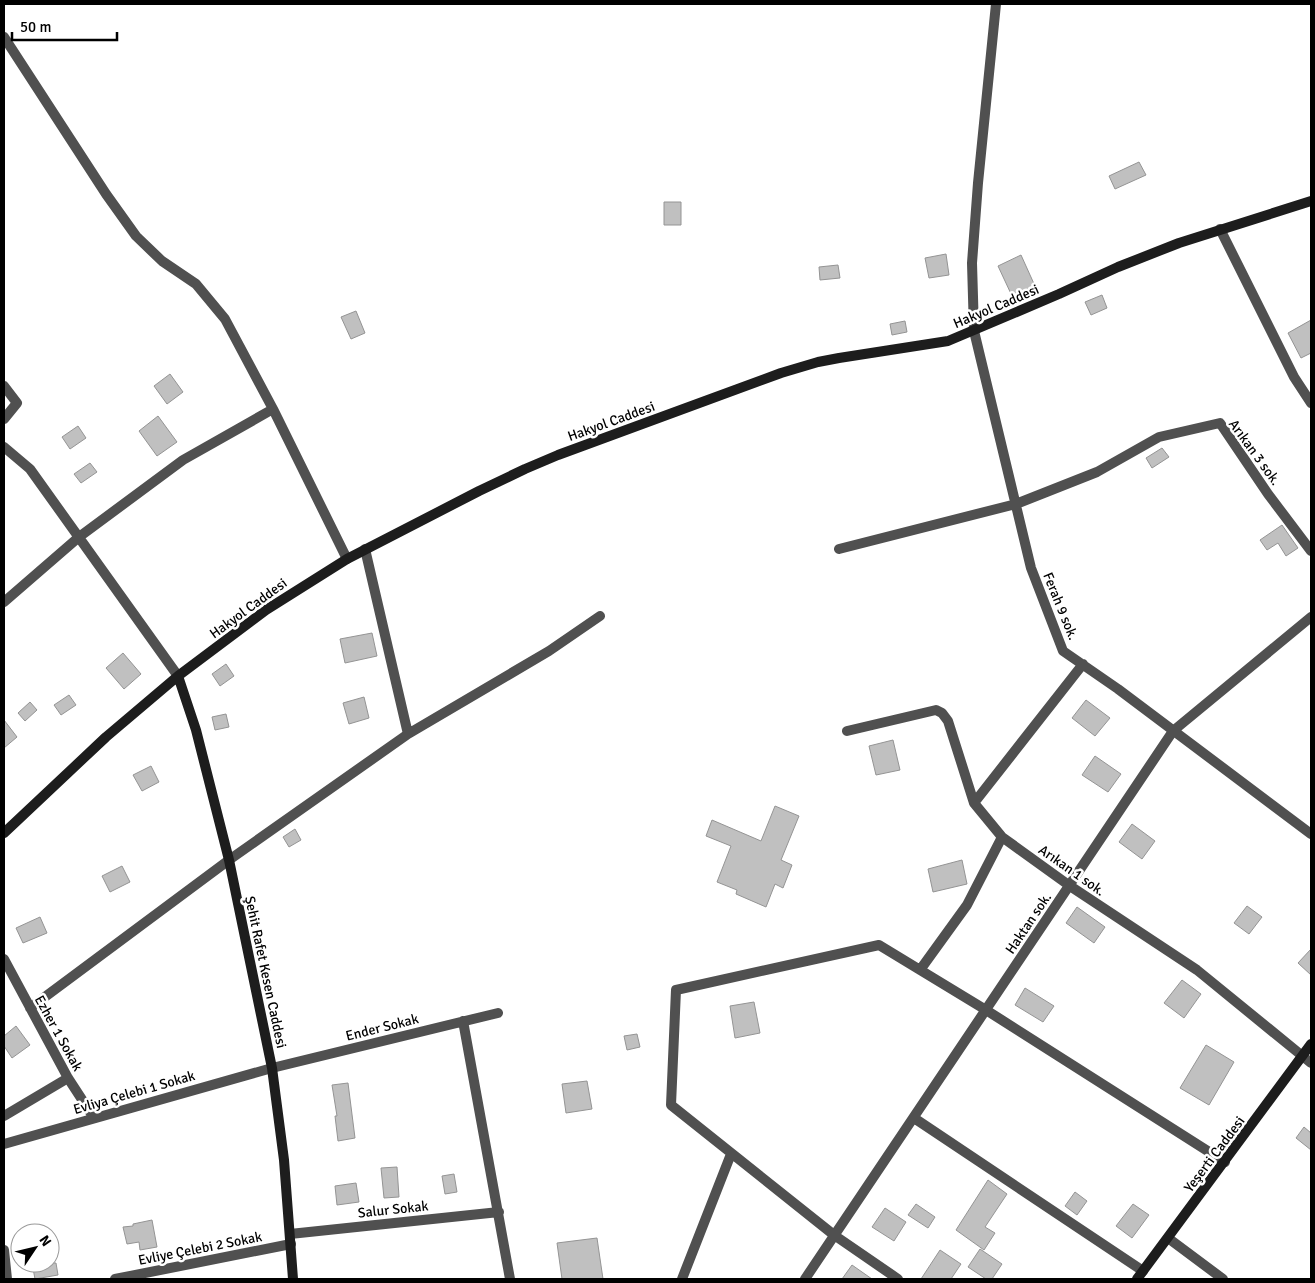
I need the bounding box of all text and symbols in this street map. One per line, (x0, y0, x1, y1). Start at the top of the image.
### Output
scale bar (12, 10, 118, 42)
text: 50 m (20, 18, 51, 36)
street label: Hakyol Caddesi (951, 281, 1042, 332)
street label: Hakyol Caddesi (565, 398, 657, 445)
street label: Arıkan 3 sok. (1225, 416, 1284, 489)
street label: Ferah 9 sok. (1039, 570, 1082, 643)
street label: Hakyol Caddesi (206, 575, 290, 642)
street label: Arıkan 1 sok. (1035, 841, 1108, 900)
street label: Haktan sok. (1002, 889, 1055, 957)
street label: Şehit Rafet Kesen Caddesi (241, 894, 290, 1050)
street label: Ezher 1 Sokak (31, 992, 86, 1074)
street label: Ender Sokak (344, 1010, 420, 1045)
street label: Evliya Çelebi 1 Sokak (71, 1067, 197, 1118)
street label: Yeşerti Caddesi (1180, 1113, 1249, 1196)
street label: Salur Sokak (357, 1197, 429, 1222)
north arrow (10, 1223, 60, 1273)
street label: Evliye Çelebi 2 Sokak (137, 1228, 263, 1269)
text: N (35, 1232, 55, 1250)

